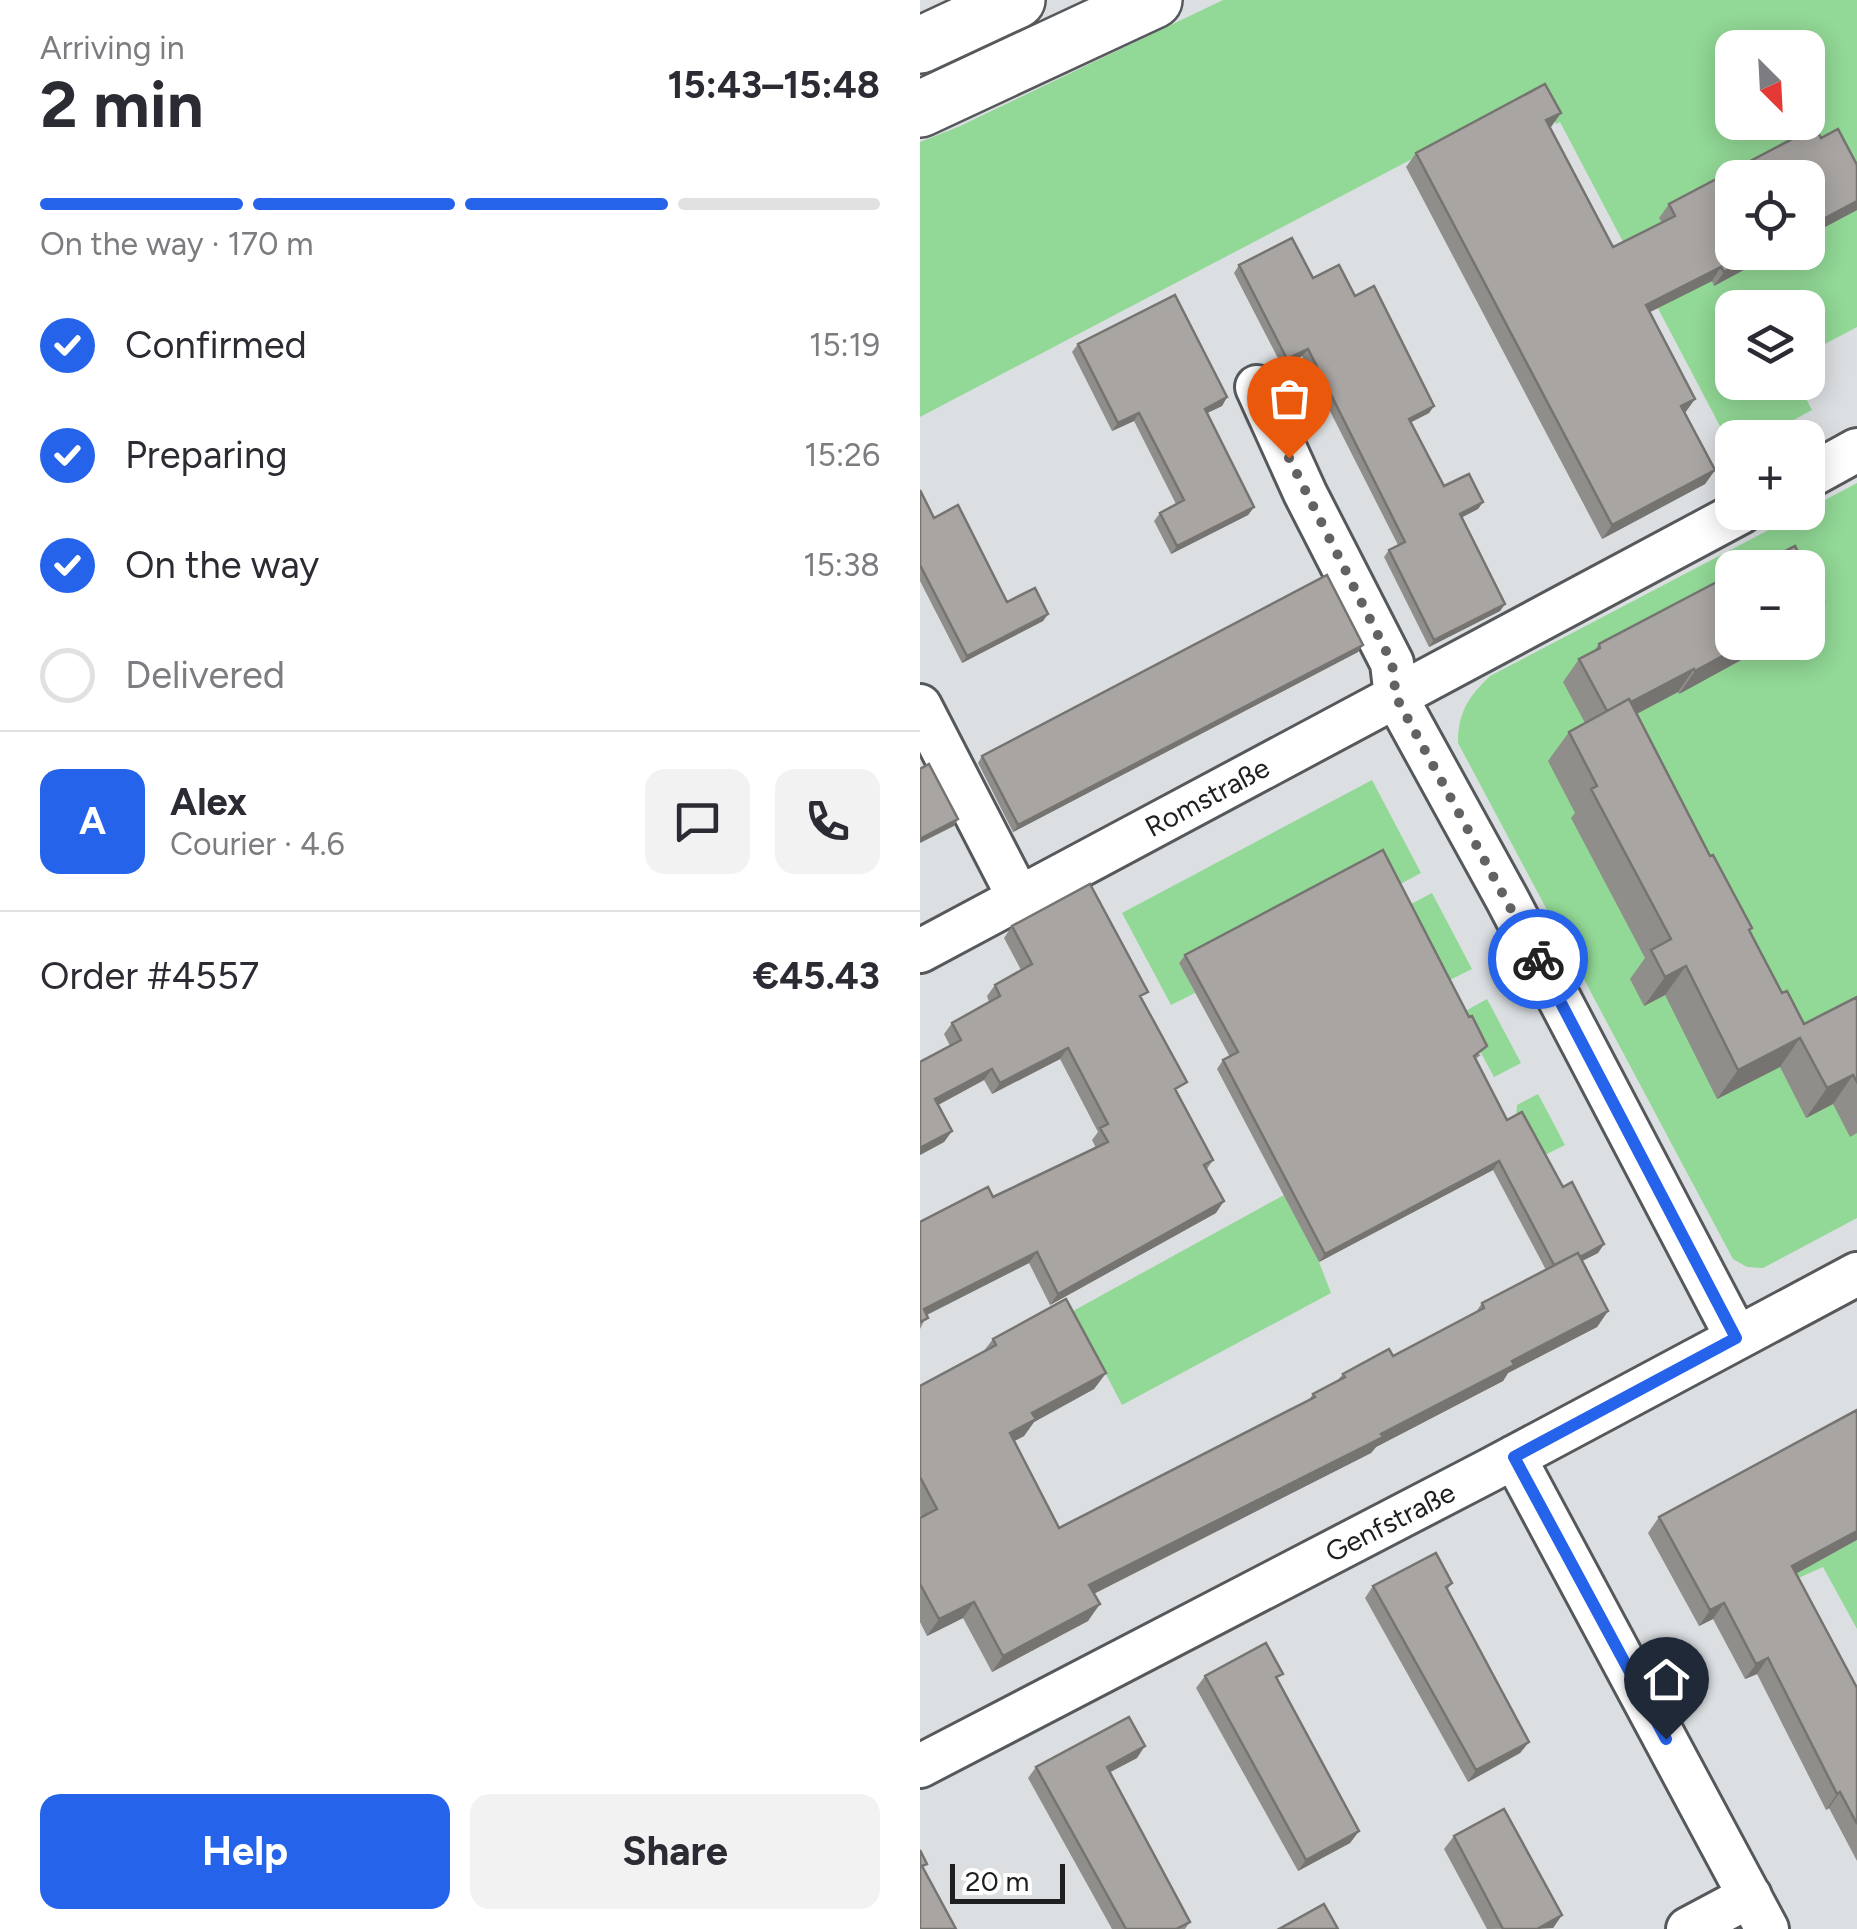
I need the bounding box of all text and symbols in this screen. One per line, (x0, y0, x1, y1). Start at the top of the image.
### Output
text: Arriving in (40, 29, 185, 67)
north arrow (1715, 30, 1825, 140)
map controls (1715, 30, 1825, 660)
text: 15:43–15:48 (668, 62, 880, 108)
text: 2 min (40, 65, 204, 143)
button: locate (1715, 160, 1825, 270)
text: On the way · 170 m (40, 225, 314, 263)
button: layers (1715, 290, 1825, 400)
icon: check (40, 318, 95, 373)
text: Confirmed (125, 322, 307, 368)
text: 15:19 (809, 326, 880, 364)
pin (1247, 356, 1332, 459)
icon: bag (1262, 371, 1317, 426)
button: + (1715, 420, 1825, 530)
icon: check (40, 428, 95, 483)
text: Preparing (125, 432, 287, 478)
text: 15:26 (804, 436, 880, 474)
icon: check (40, 538, 95, 593)
text: On the way (125, 542, 319, 588)
text: 15:38 (803, 546, 880, 584)
button: − (1715, 550, 1825, 660)
text: Delivered (125, 652, 285, 698)
street label: Romstraße (1139, 750, 1275, 844)
button: chat (645, 769, 750, 874)
button: phone (775, 769, 880, 874)
text: Alex (170, 779, 247, 825)
text: A (79, 798, 106, 844)
text: Courier · 4.6 (170, 825, 345, 863)
courier (1488, 909, 1588, 1009)
icon: bike (1511, 932, 1566, 987)
text: Order #4557 (40, 953, 259, 999)
text: €45.43 (753, 953, 880, 999)
street label: Genfstraße (1319, 1475, 1461, 1569)
pin (1624, 1637, 1709, 1740)
icon: home (1639, 1652, 1694, 1707)
button: Help (40, 1794, 450, 1909)
button: Share (470, 1794, 880, 1909)
scale bar (950, 1859, 1065, 1904)
text: 20 m (965, 1864, 1029, 1898)

